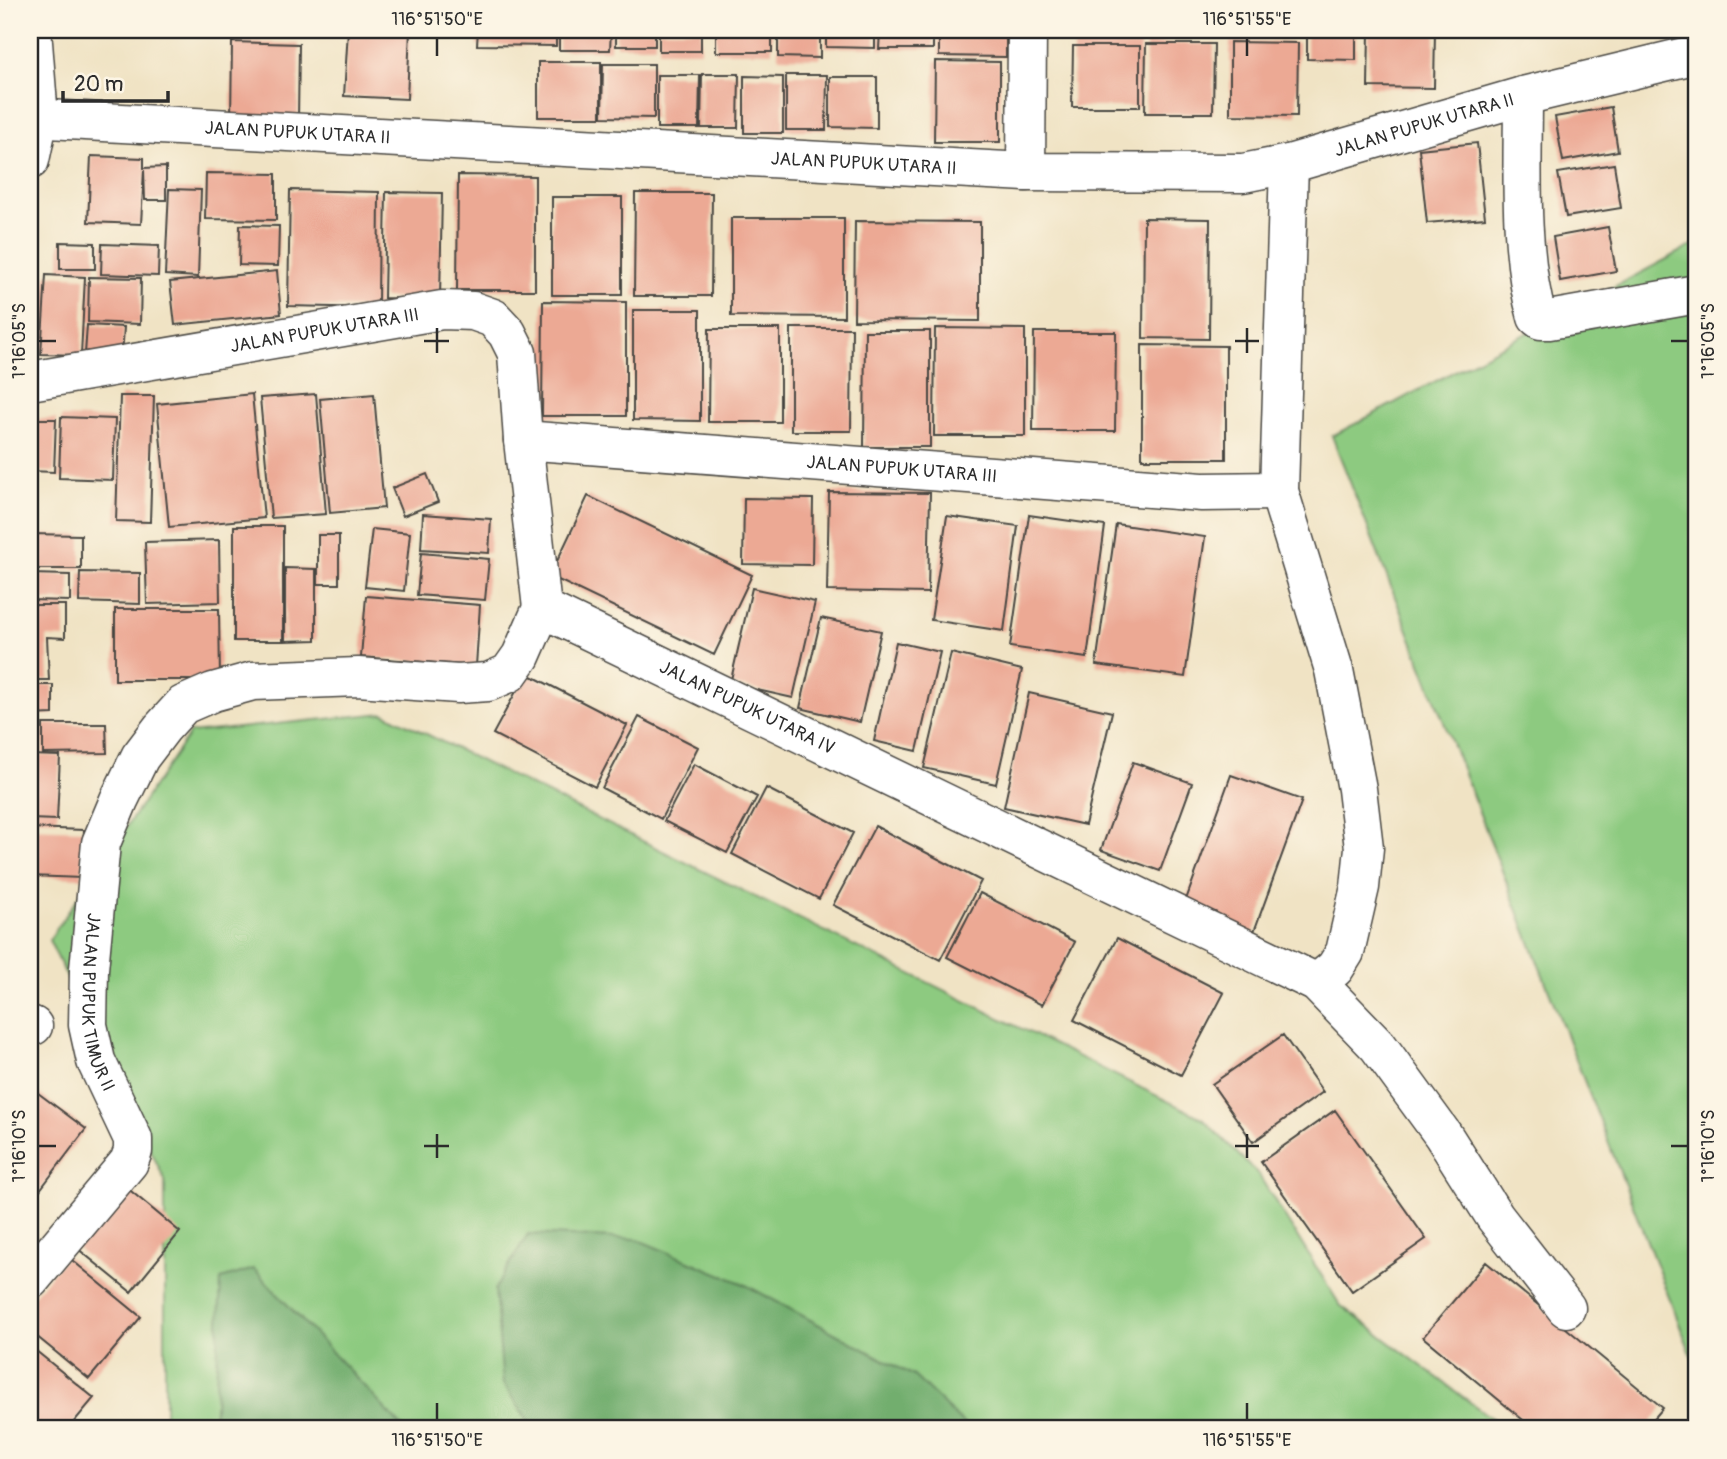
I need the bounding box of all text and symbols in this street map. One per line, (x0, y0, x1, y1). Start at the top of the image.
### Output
text: 116°51'50"E (391, 8, 483, 31)
text: 116°51'55"E (1203, 8, 1291, 31)
scale bar (63, 60, 168, 104)
text: 20 m (74, 71, 123, 98)
street label: JALAN PUPUK UTARA II (1332, 88, 1517, 162)
street label: JALAN PUPUK UTARA II (204, 116, 391, 149)
street label: JALAN PUPUK UTARA II (770, 147, 957, 180)
text: 1°16'05"S (8, 303, 31, 379)
street label: JALAN PUPUK UTARA III (229, 303, 421, 358)
text: 1°16'05"S (1697, 303, 1720, 379)
street label: JALAN PUPUK UTARA III (806, 450, 998, 488)
street label: JALAN PUPUK UTARA IV (656, 655, 839, 759)
street label: JALAN PUPUK TIMUR II (76, 912, 120, 1095)
text: 1°16'10"S (8, 1109, 31, 1183)
text: 1°16'10"S (1697, 1109, 1720, 1183)
text: 116°51'50"E (391, 1429, 483, 1452)
text: 116°51'55"E (1203, 1429, 1291, 1452)

